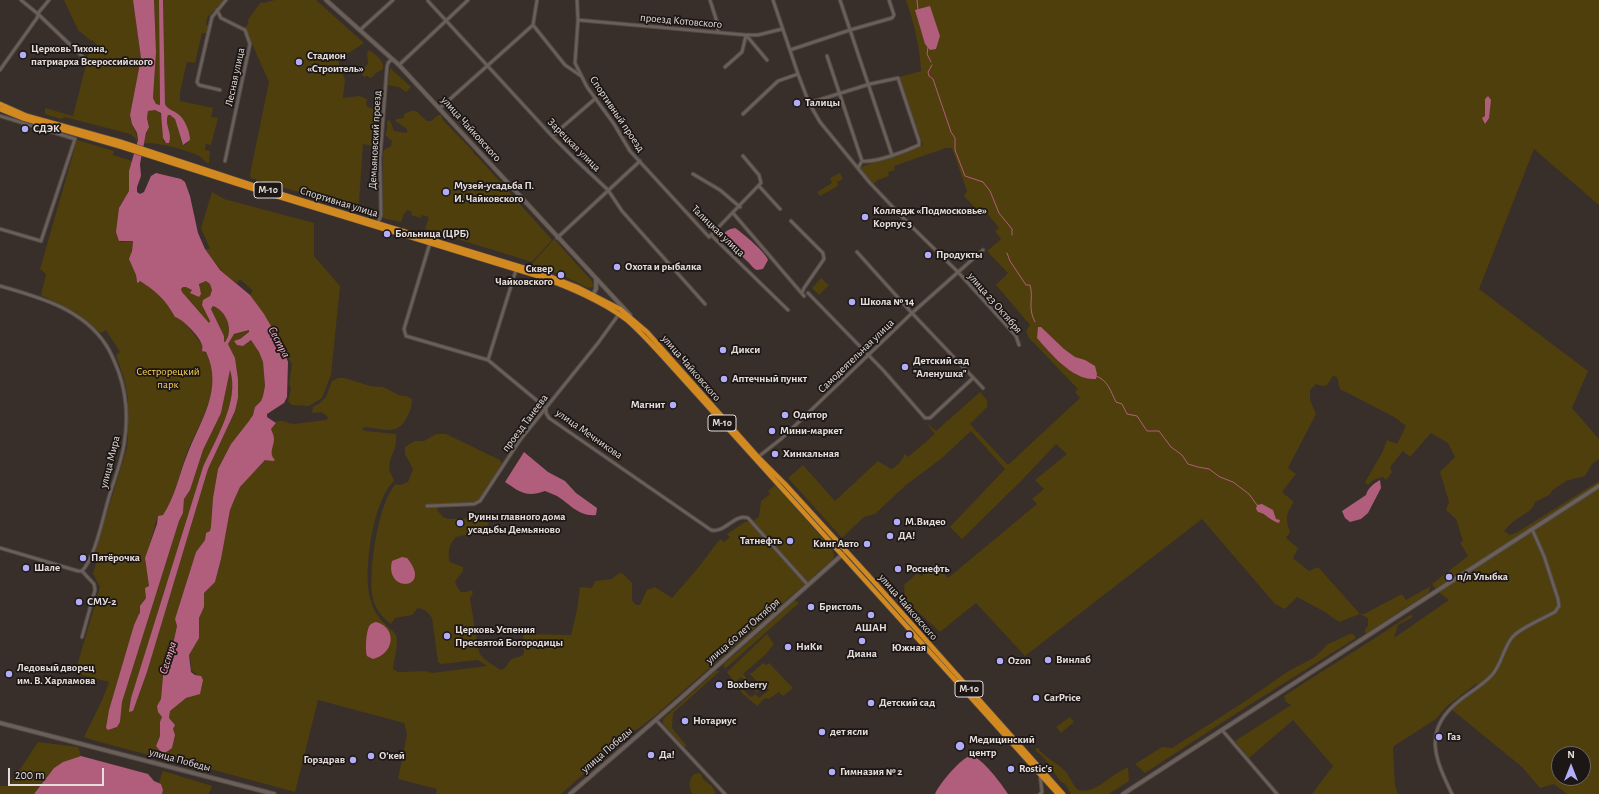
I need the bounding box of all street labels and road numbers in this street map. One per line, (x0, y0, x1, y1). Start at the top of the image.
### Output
street label: проезд Котовского (639, 11, 723, 31)
street label: Лесная улица (222, 46, 248, 108)
street label: Спортивный проезд (587, 73, 647, 155)
street label: Демьяновский проезд (366, 90, 384, 190)
street label: улица Чайковского (438, 94, 504, 164)
street label: Зарецкая улица (545, 116, 603, 174)
road number: М-10 (254, 182, 282, 198)
street label: Спортивная улица (298, 184, 380, 220)
street label: Талицкая улица (689, 202, 747, 260)
street label: улица 23 Октября (965, 270, 1025, 336)
street label: Самодеятельная улица (815, 316, 897, 396)
street label: улица Чайковского (659, 332, 723, 404)
street label: проезд Танеева (499, 392, 551, 454)
street label: улица Мечникова (553, 406, 625, 462)
road number: М-10 (708, 415, 736, 431)
street label: улица Мира (97, 435, 123, 489)
street label: улица Чайковского (876, 571, 940, 643)
street label: улица 60 лет Октября (703, 595, 783, 667)
road number: М-10 (955, 681, 983, 697)
street label: улица Победы (579, 724, 635, 776)
street label: улица Победы (148, 745, 212, 775)

